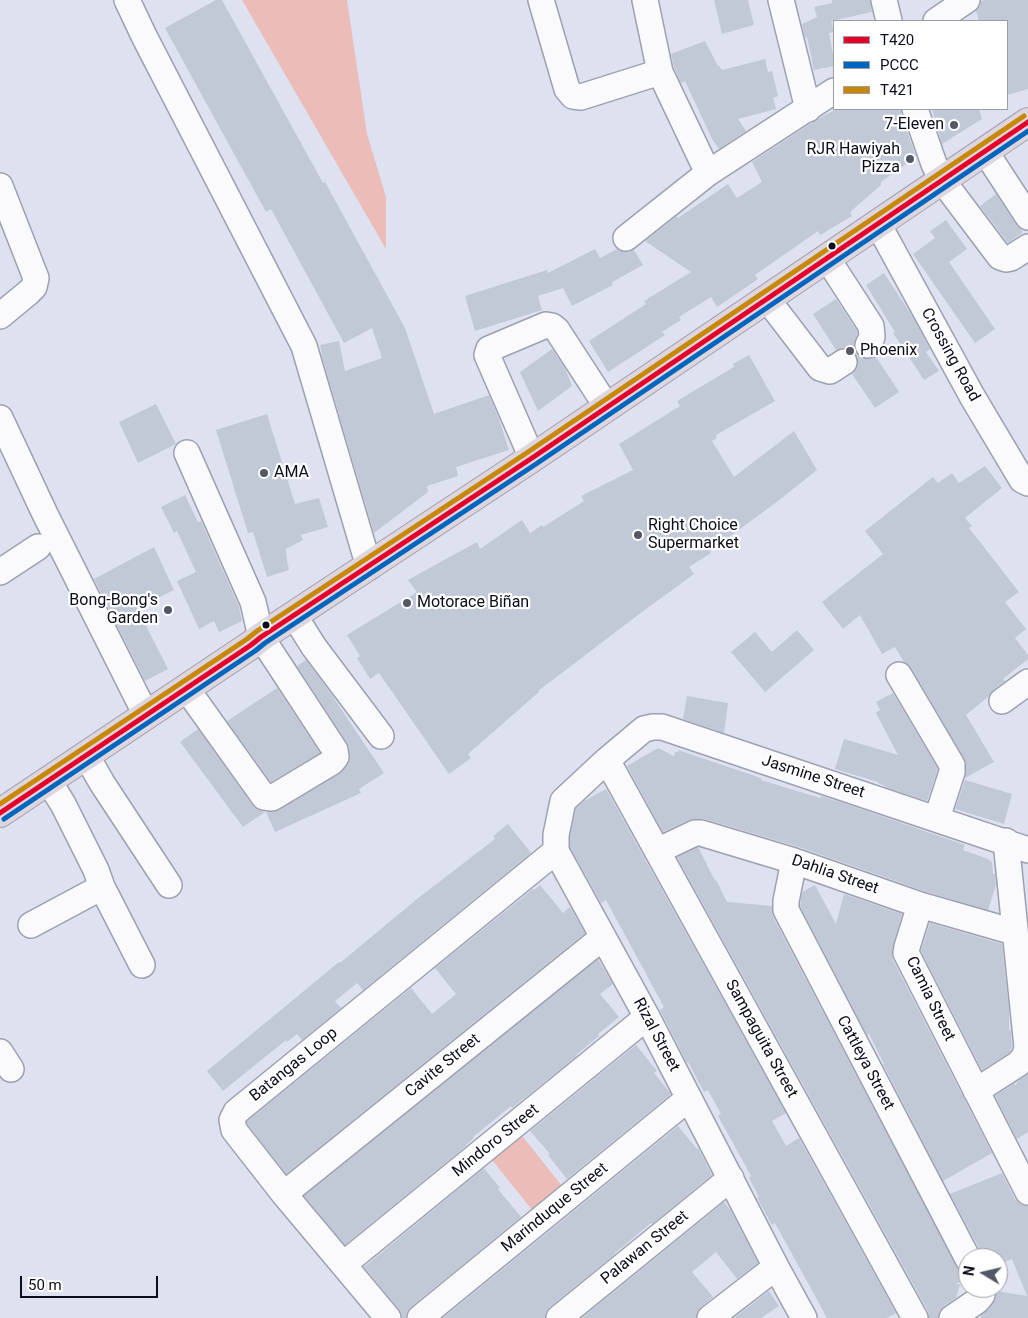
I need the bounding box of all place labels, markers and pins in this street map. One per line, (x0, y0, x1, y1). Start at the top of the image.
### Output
place label: 7-Eleven (884, 115, 944, 135)
marker: 7-Eleven (948, 119, 960, 131)
place label: RJR Hawiyah Pizza (806, 140, 900, 178)
marker: RJR Hawiyah Pizza (904, 153, 916, 165)
unlabelled marker (827, 241, 837, 251)
place label: Phoenix (860, 341, 917, 361)
marker: Phoenix (844, 345, 856, 357)
place label: AMA (274, 463, 309, 483)
marker: AMA (258, 467, 270, 479)
place label: Right Choice Supermarket (648, 516, 739, 554)
marker: Right Choice Supermarket (632, 529, 644, 541)
place label: Bong-Bong's Garden (69, 591, 158, 629)
place label: Motorace Biñan (417, 593, 529, 613)
marker: Motorace Biñan (401, 597, 413, 609)
marker: Bong-Bong's Garden (162, 604, 174, 616)
unlabelled marker (261, 620, 271, 630)

